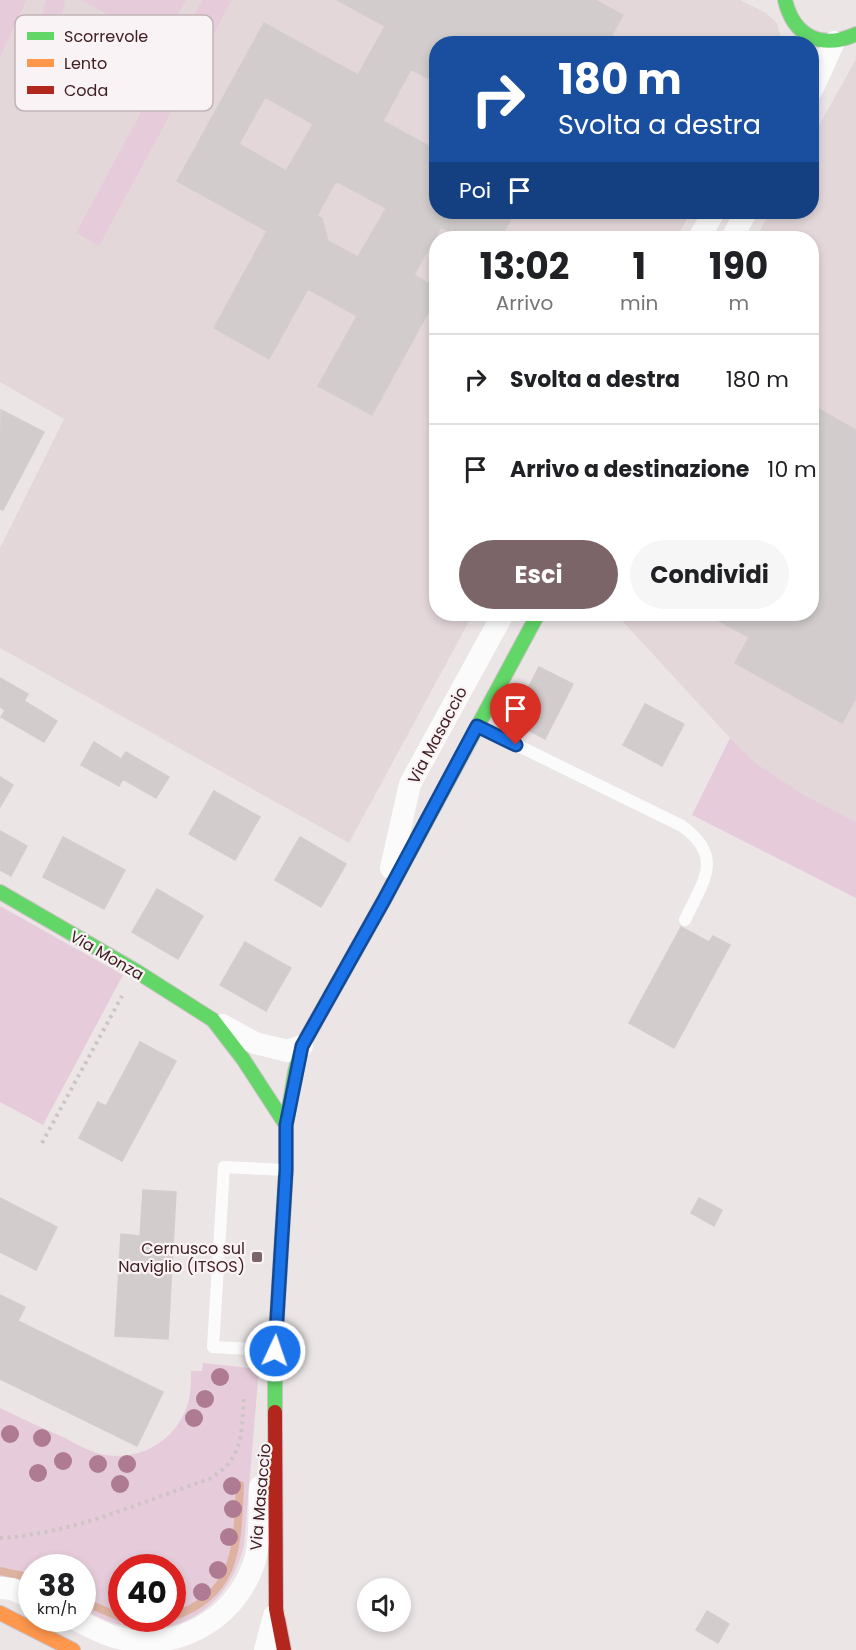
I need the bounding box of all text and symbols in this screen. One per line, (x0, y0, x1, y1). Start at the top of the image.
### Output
legend (15, 15, 213, 111)
text: Scorrevole (64, 25, 148, 48)
text: 180 m (558, 50, 682, 109)
text: Lento (64, 52, 107, 75)
icon: right (459, 60, 537, 138)
text: Coda (64, 79, 108, 102)
text: Svolta a destra (558, 106, 761, 143)
icon: arrive (503, 174, 536, 207)
text: Poi (459, 175, 491, 206)
text: 13:02 (480, 241, 569, 292)
text: 1 (632, 241, 646, 292)
text: 190 (709, 241, 768, 292)
text: Arrivo (496, 289, 553, 317)
text: min (620, 289, 658, 317)
text: m (728, 289, 749, 317)
icon: right (459, 363, 492, 396)
text: Svolta a destra (510, 364, 680, 395)
text: 180 m (726, 364, 789, 395)
icon: arrive (459, 453, 492, 486)
text: Arrivo a destinazione (510, 454, 749, 485)
text: 10 m (767, 454, 817, 485)
button: Esci (459, 540, 618, 609)
button: Condividi (630, 540, 789, 609)
street label: Via Masaccio (402, 683, 473, 788)
pin (490, 683, 541, 745)
icon: arrive (499, 692, 532, 725)
street label: Via Monza (65, 925, 148, 986)
place label: Cernusco sul Naviglio (ITSOS) (118, 1237, 245, 1278)
marker: Cernusco sul Naviglio (ITSOS) (250, 1250, 264, 1264)
position arrow (243, 1319, 307, 1383)
street label: Via Masaccio (244, 1443, 277, 1551)
speed limit sign: 40 (108, 1554, 186, 1632)
text: 38 (38, 1564, 76, 1607)
map controls (357, 1578, 411, 1632)
button: sound (357, 1578, 411, 1632)
text: km/h (37, 1598, 77, 1619)

